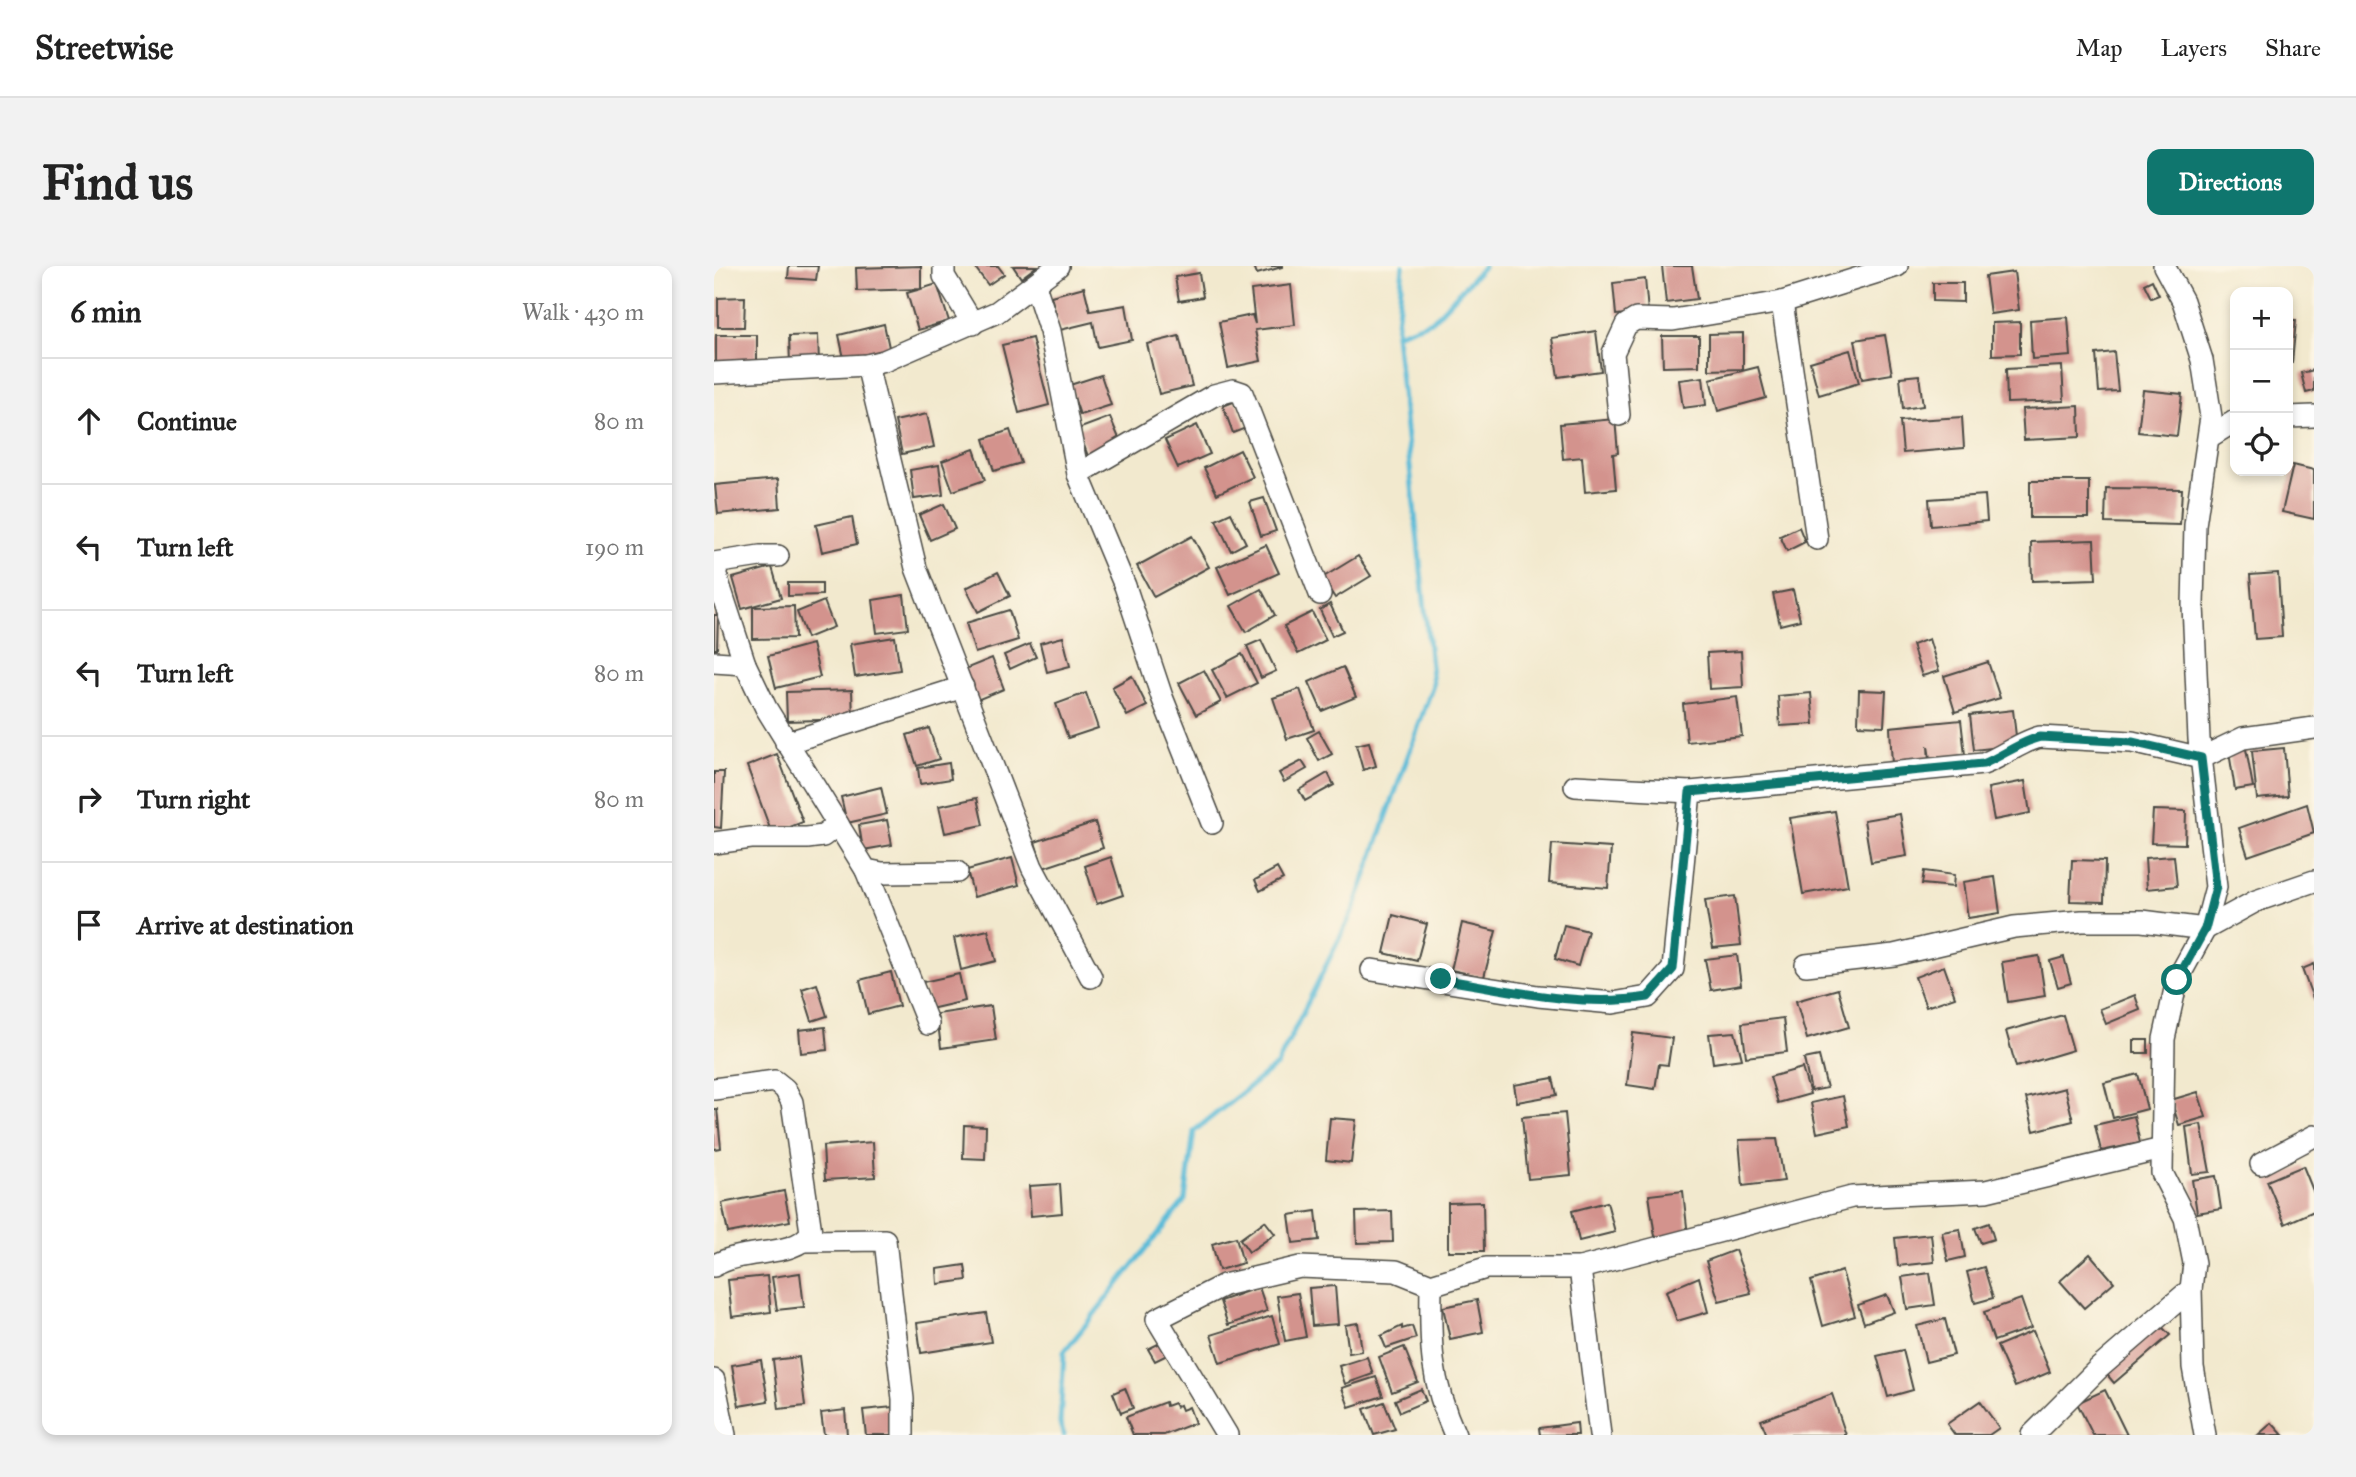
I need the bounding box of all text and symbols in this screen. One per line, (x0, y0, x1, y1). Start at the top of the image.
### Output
text: Streetwise (35, 28, 173, 68)
text: Map (2076, 33, 2123, 63)
text: Layers (2161, 33, 2227, 63)
text: Share (2265, 33, 2321, 63)
button: Directions (2147, 149, 2314, 215)
text: Find us (42, 153, 193, 212)
map controls (2230, 287, 2293, 476)
button: + (2230, 287, 2293, 350)
text: 6 min (70, 294, 142, 330)
text: Walk · 430 m (522, 298, 644, 326)
button: − (2230, 350, 2293, 413)
icon: ahead (70, 402, 108, 440)
text: Continue (137, 405, 237, 437)
text: 80 m (594, 407, 644, 435)
button: locate (2230, 413, 2293, 476)
icon: left (70, 528, 108, 566)
text: Turn left (137, 531, 233, 563)
text: 190 m (585, 533, 644, 561)
icon: left (70, 654, 108, 692)
text: Turn left (137, 657, 233, 689)
text: 80 m (594, 659, 644, 687)
icon: right (70, 780, 108, 818)
text: Turn right (137, 783, 250, 815)
text: 80 m (594, 785, 644, 813)
icon: arrive (70, 906, 108, 944)
text: Arrive at destination (137, 909, 354, 941)
route end (1425, 963, 1456, 994)
route start (2161, 964, 2192, 995)

